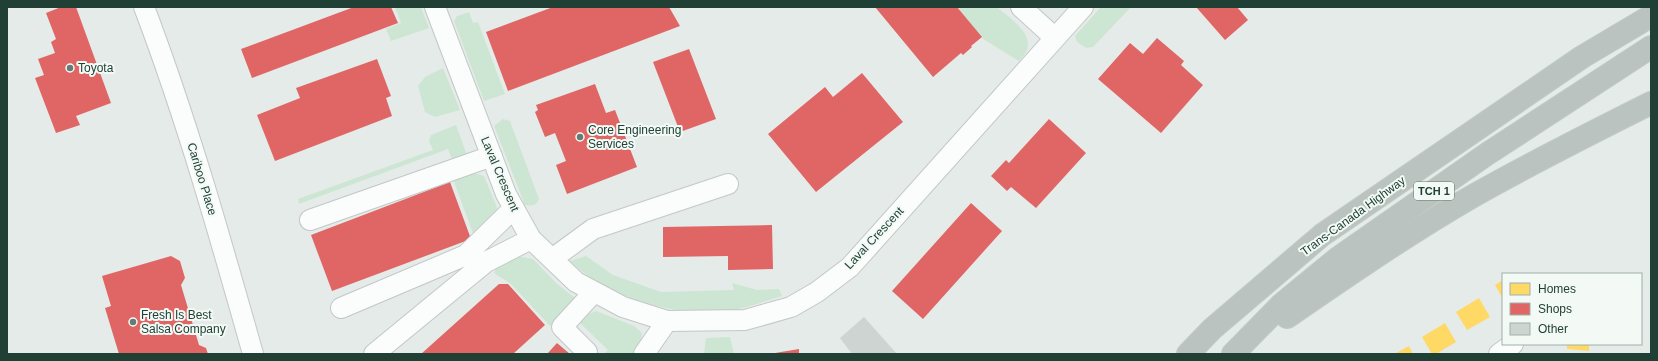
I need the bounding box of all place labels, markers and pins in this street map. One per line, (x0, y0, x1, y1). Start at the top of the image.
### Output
place label: Toyota (78, 61, 114, 75)
marker: Toyota (65, 63, 75, 73)
place label: Core Engineering Services (588, 123, 681, 151)
marker: Core Engineering Services (575, 132, 585, 142)
place label: Fresh Is Best Salsa Company (141, 308, 226, 336)
marker: Fresh Is Best Salsa Company (128, 317, 138, 327)

